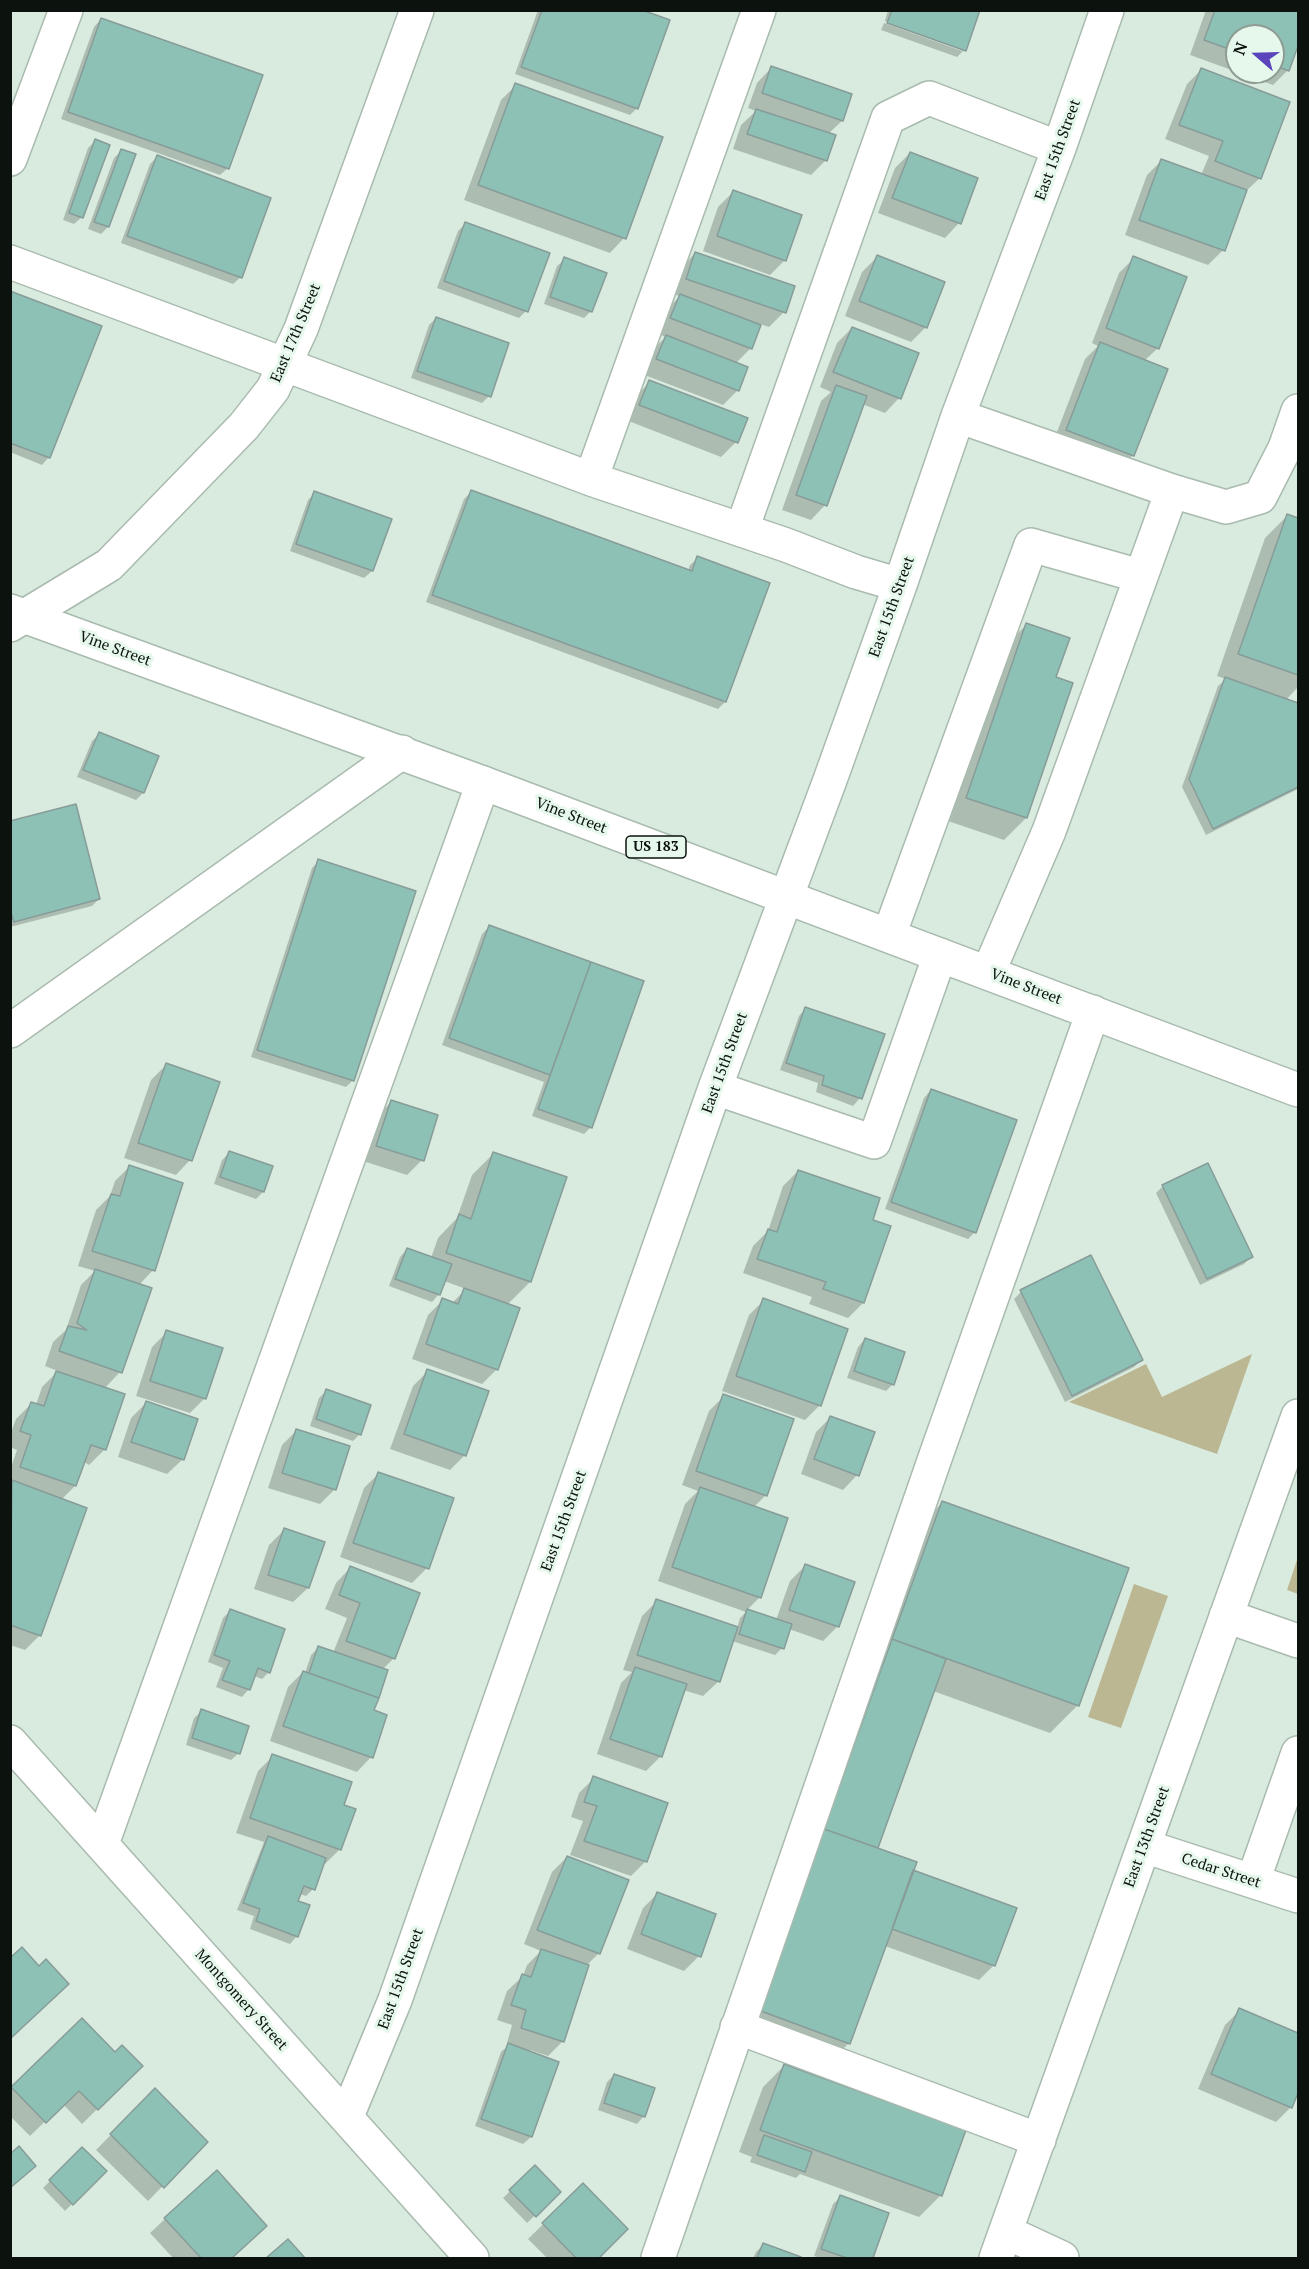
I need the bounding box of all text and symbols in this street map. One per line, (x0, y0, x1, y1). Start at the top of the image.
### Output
north arrow (1225, 24, 1285, 84)
text: N (1228, 39, 1252, 58)
street label: East 15th Street (1031, 97, 1085, 203)
street label: East 17th Street (267, 281, 325, 385)
street label: East 15th Street (865, 554, 919, 660)
street label: Vine Street (77, 628, 153, 670)
street label: Vine Street (533, 794, 609, 838)
road number: US 183 (626, 836, 686, 858)
street label: Vine Street (988, 965, 1064, 1009)
street label: East 15th Street (698, 1010, 752, 1116)
street label: East 15th Street (537, 1468, 591, 1574)
street label: East 13th Street (1120, 1784, 1174, 1890)
street label: Cedar Street (1179, 1850, 1263, 1892)
street label: East 15th Street (374, 1926, 428, 2032)
street label: Montgomery Street (191, 1946, 291, 2054)

